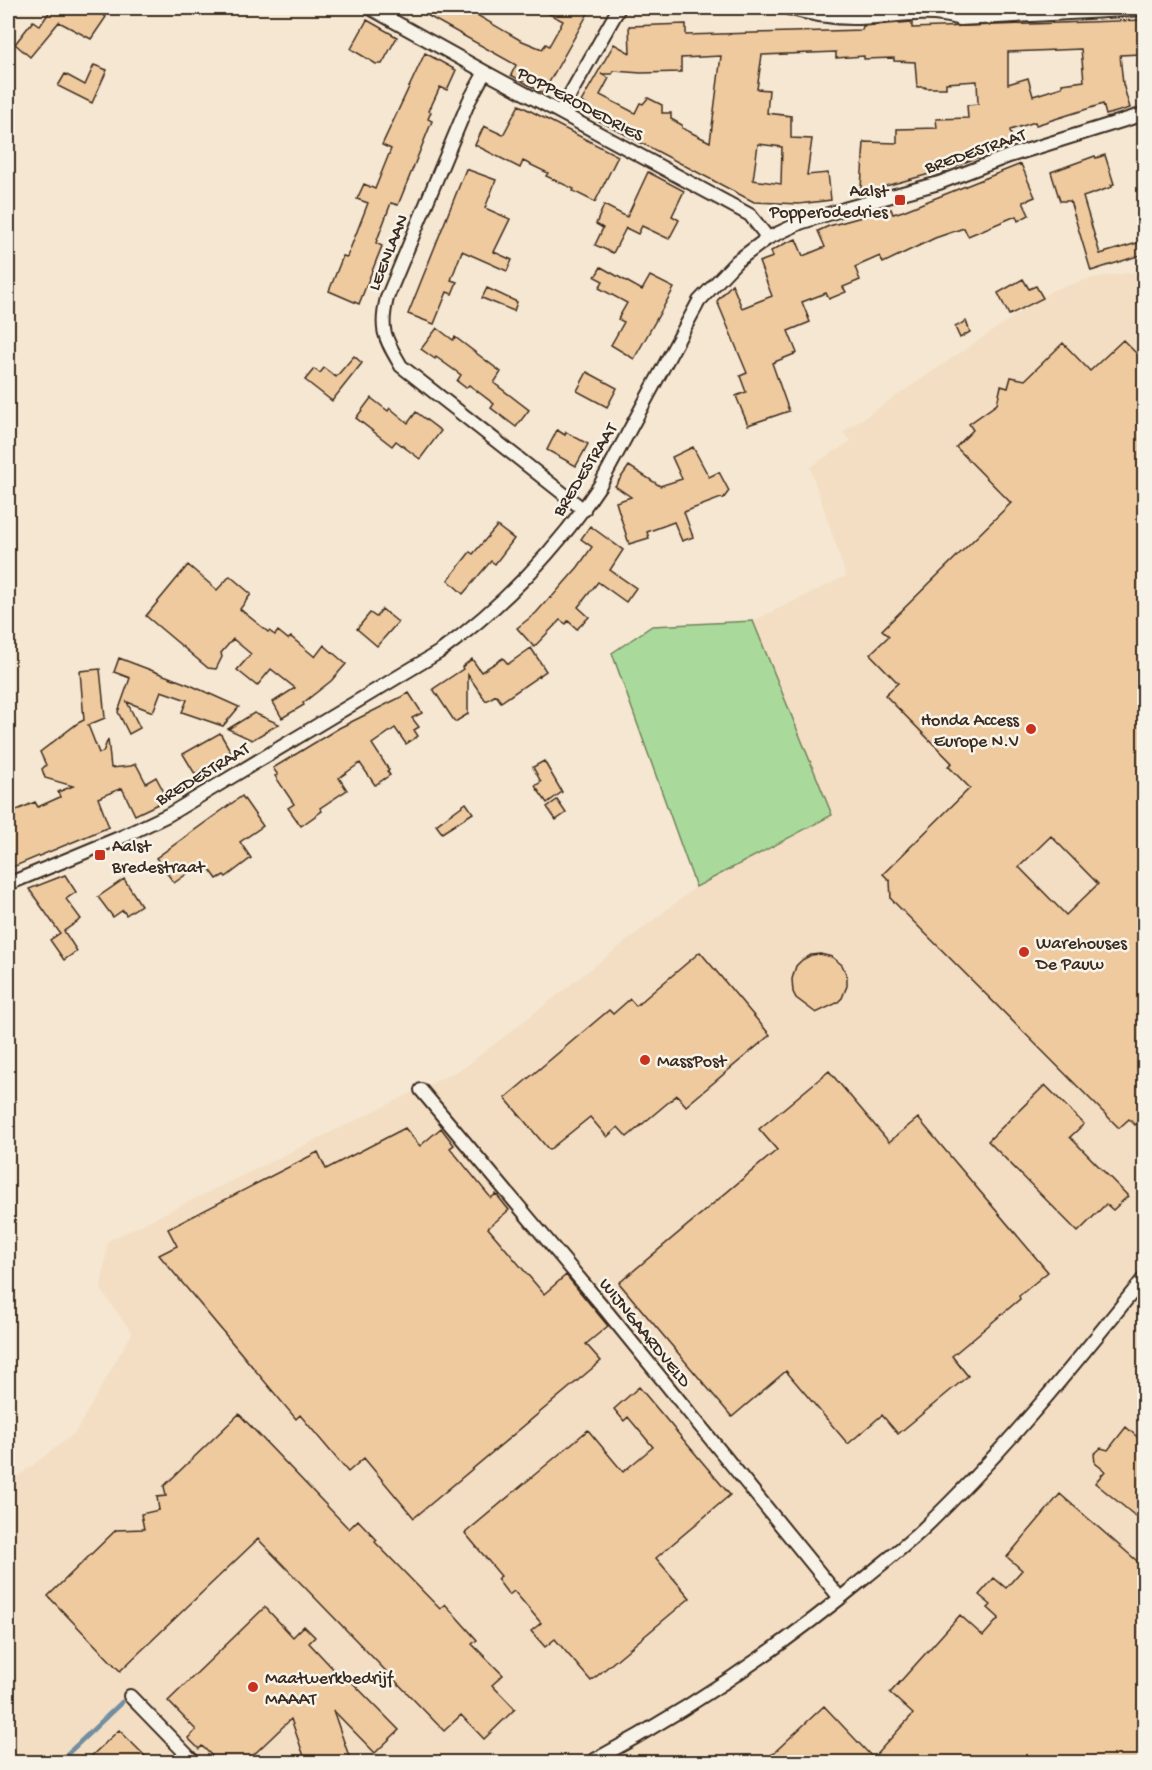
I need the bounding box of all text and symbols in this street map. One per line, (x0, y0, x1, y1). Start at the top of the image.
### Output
street label: POPPERODEDRIES (512, 63, 647, 148)
street label: BREDESTRAAT (921, 125, 1030, 180)
place label: Aalst Popperodedries (768, 182, 890, 224)
marker: Aalst Popperodedries (893, 193, 907, 207)
street label: LEENLAAN (365, 212, 414, 294)
street label: BREDESTRAAT (549, 419, 624, 522)
place label: Honda Access Europe N.V (921, 711, 1020, 753)
marker: Honda Access Europe N.V (1024, 722, 1038, 736)
street label: BREDESTRAAT (152, 738, 255, 812)
place label: Aalst Bredestraat (111, 837, 206, 879)
marker: Aalst Bredestraat (93, 848, 107, 862)
place label: Warehouses De Pauw (1035, 934, 1128, 976)
marker: Warehouses De Pauw (1017, 945, 1031, 959)
place label: MassPost (657, 1052, 728, 1073)
marker: MassPost (638, 1053, 652, 1067)
street label: WIJNGAARDVELD (594, 1275, 695, 1393)
place label: Maatwerkbedrijf MAAAT (265, 1669, 394, 1711)
marker: Maatwerkbedrijf MAAAT (246, 1680, 260, 1694)

